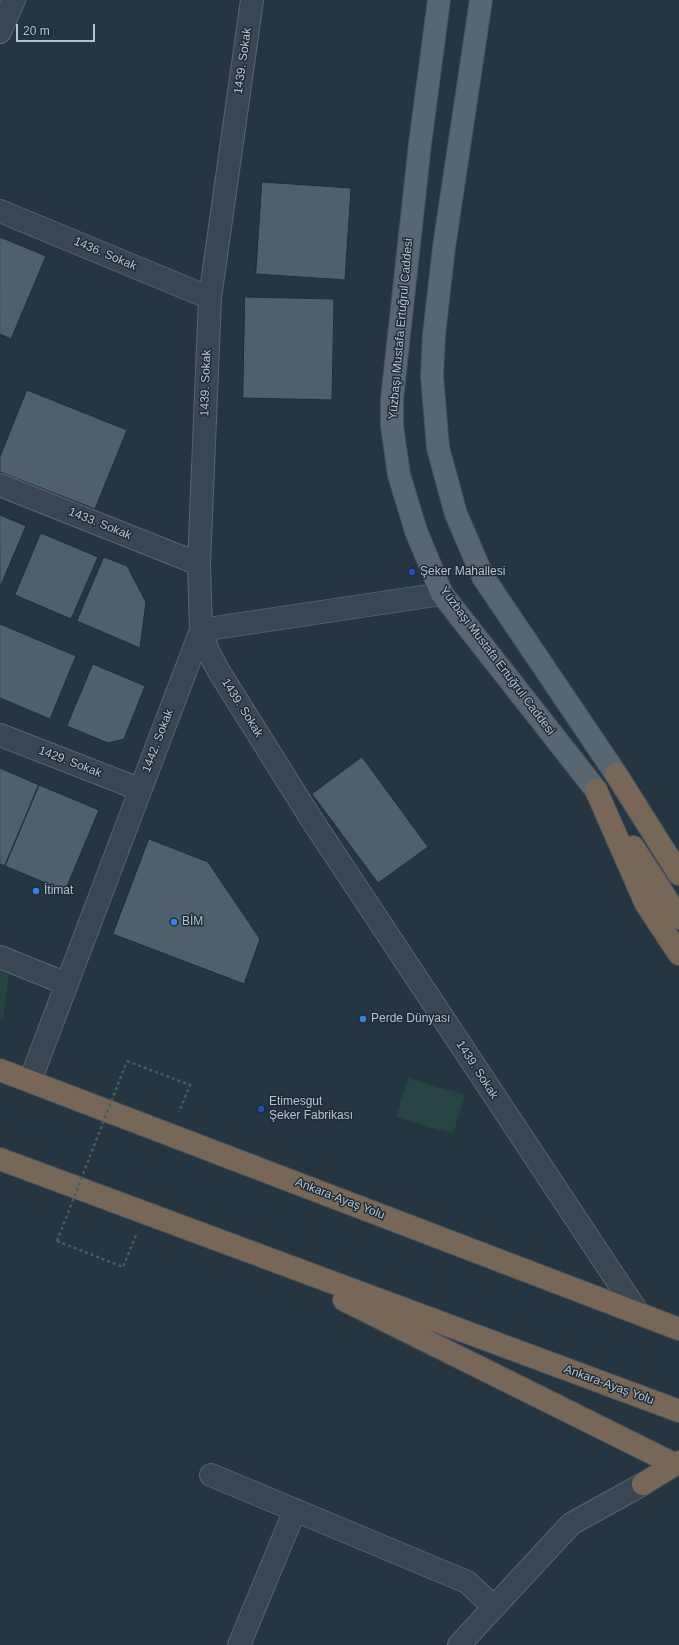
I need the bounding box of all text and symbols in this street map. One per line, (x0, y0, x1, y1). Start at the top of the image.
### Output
scale bar (18, 16, 97, 42)
text: 20 m (23, 24, 50, 38)
street label: 1439. Sokak (231, 27, 255, 95)
street label: 1436. Sokak (71, 234, 139, 274)
street label: Yüzbaşı Mustafa Ertuğrul Caddesi (386, 238, 416, 420)
street label: 1439. Sokak (198, 349, 214, 417)
street label: 1433. Sokak (66, 505, 134, 543)
place label: Şeker Mahallesi (420, 565, 505, 579)
marker: Şeker Mahallesi (407, 567, 417, 577)
street label: Yüzbaşı Mustafa Ertuğrul Caddesi (436, 584, 558, 738)
street label: 1439. Sokak (218, 676, 266, 740)
street label: 1442. Sokak (139, 707, 177, 775)
street label: 1429. Sokak (36, 743, 104, 781)
place label: İtimat (44, 884, 73, 898)
marker: İtimat (31, 886, 41, 896)
place label: BİM (182, 915, 203, 929)
marker: BİM (169, 917, 179, 927)
place label: Perde Dünyası (371, 1012, 450, 1026)
marker: Perde Dünyası (358, 1014, 368, 1024)
street label: 1439. Sokak (453, 1038, 501, 1102)
place label: Etimesgut Şeker Fabrikası (269, 1095, 353, 1123)
marker: Etimesgut Şeker Fabrikası (256, 1104, 266, 1114)
street label: Ankara-Ayaş Yolu (293, 1175, 387, 1223)
street label: Ankara-Ayaş Yolu (562, 1362, 656, 1408)

